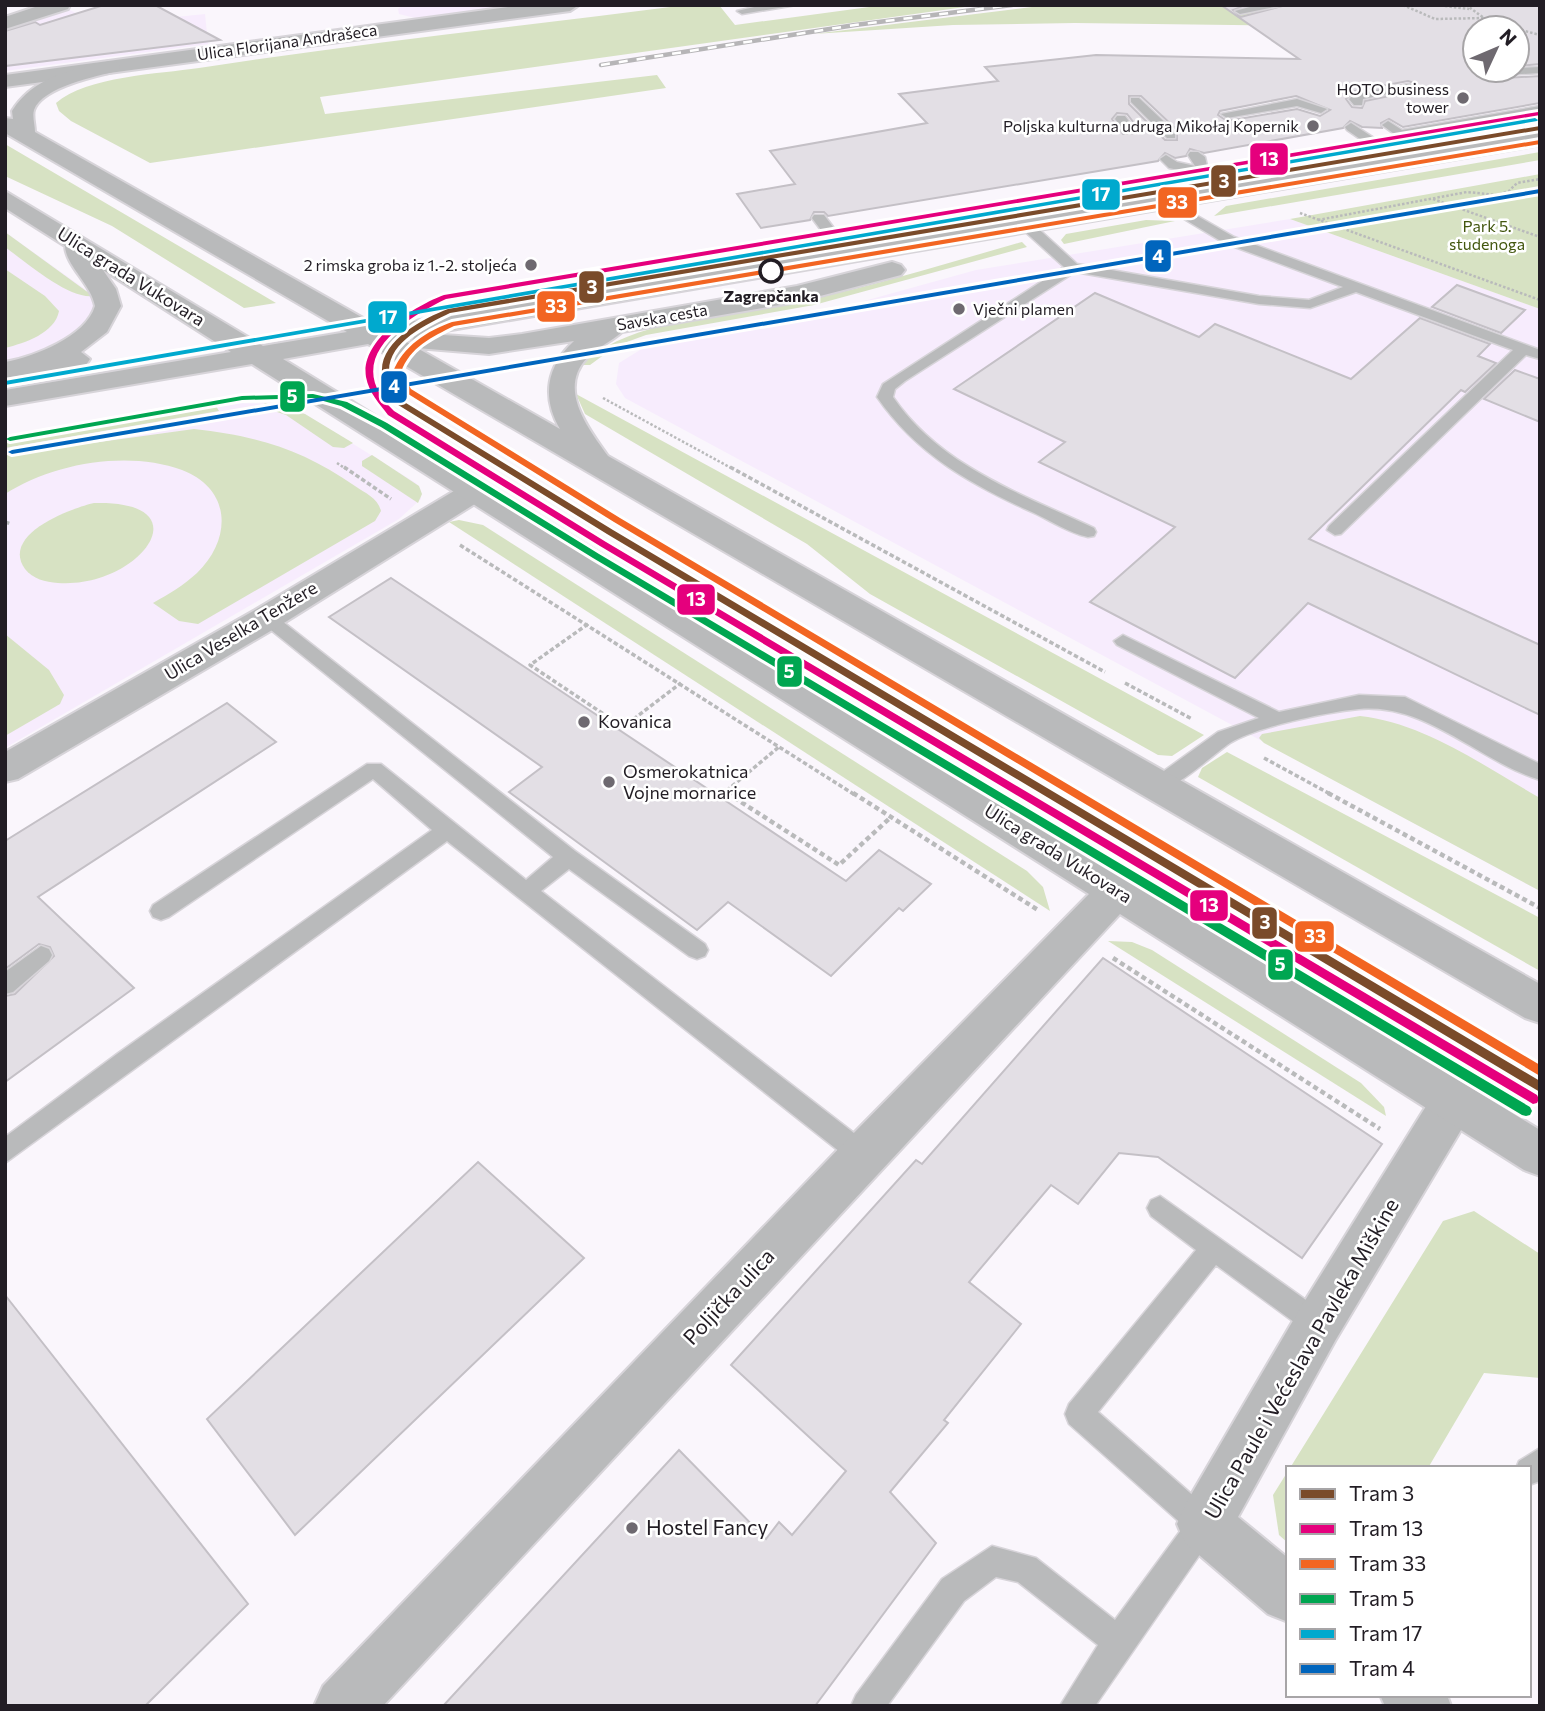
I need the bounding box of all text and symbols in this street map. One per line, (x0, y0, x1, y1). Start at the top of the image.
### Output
north arrow (1461, 14, 1531, 84)
street label: Ulica Florijana Andrašeca (196, 19, 378, 64)
text: N (1495, 24, 1522, 50)
place label: HOTO business tower (1337, 79, 1450, 116)
marker: HOTO business tower (1455, 90, 1471, 106)
place label: Poljska kulturna udruga Mikołaj Kopernik (1003, 116, 1299, 135)
marker: Poljska kulturna udruga Mikołaj Kopernik (1305, 118, 1321, 134)
line badge: 13 (1249, 142, 1289, 176)
text: 13 (1259, 147, 1279, 170)
line badge: 3 (1210, 164, 1237, 198)
text: 3 (1218, 169, 1230, 192)
line badge: 17 (1081, 178, 1121, 211)
text: 17 (1091, 182, 1111, 205)
line badge: 33 (1157, 186, 1198, 219)
text: 33 (1166, 190, 1188, 213)
park label: Park 5. studenoga (1449, 216, 1525, 253)
street label: Ulica grada Vukovara (54, 222, 209, 330)
line badge: 4 (1144, 239, 1172, 273)
text: 4 (1152, 244, 1164, 267)
place label: 2 rimska groba iz 1.-2. stoljeća (304, 255, 517, 274)
marker: 2 rimska groba iz 1.-2. stoljeća (523, 257, 539, 273)
marker: Zagrepčanka (759, 259, 783, 283)
line badge: 3 (578, 270, 605, 304)
text: 3 (586, 275, 598, 298)
place label: Zagrepčanka (723, 286, 819, 305)
line badge: 33 (536, 290, 576, 323)
text: 33 (545, 294, 567, 317)
street label: Savska cesta (615, 299, 709, 334)
place label: Vječni plamen (973, 299, 1074, 318)
line badge: 17 (367, 300, 408, 334)
marker: Vječni plamen (951, 301, 967, 317)
text: 17 (378, 305, 398, 328)
line badge: 4 (380, 370, 408, 404)
text: 4 (388, 374, 400, 397)
line badge: 5 (279, 380, 306, 413)
text: 5 (286, 384, 298, 407)
street label: Ulica Veselka Tenžere (160, 576, 321, 684)
line badge: 13 (676, 583, 716, 616)
text: 13 (686, 587, 706, 610)
line badge: 5 (776, 655, 803, 688)
text: 5 (783, 659, 795, 682)
place label: Kovanica (598, 710, 672, 732)
marker: Kovanica (576, 714, 592, 730)
place label: Osmerokatnica Vojne mornarice (623, 760, 756, 803)
marker: Osmerokatnica Vojne mornarice (601, 774, 617, 790)
street label: Ulica grada Vukovara (981, 799, 1136, 907)
line badge: 13 (1189, 889, 1229, 922)
text: 13 (1199, 893, 1219, 916)
line badge: 3 (1251, 906, 1278, 940)
text: 3 (1259, 910, 1271, 933)
line badge: 33 (1294, 920, 1335, 953)
text: 33 (1304, 924, 1326, 947)
line badge: 5 (1267, 948, 1294, 981)
text: 5 (1274, 952, 1286, 975)
street label: Ulica Paule i Većeslava Pavleka Miškine (1198, 1193, 1403, 1523)
street label: Poljička ulica (677, 1243, 779, 1349)
legend (1286, 1466, 1531, 1697)
text: Tram 3 (1349, 1480, 1414, 1505)
place label: Hostel Fancy (646, 1514, 768, 1539)
text: Tram 13 (1349, 1515, 1423, 1540)
marker: Hostel Fancy (624, 1520, 640, 1536)
text: Tram 33 (1349, 1550, 1426, 1575)
text: Tram 5 (1349, 1585, 1414, 1610)
text: Tram 17 (1349, 1620, 1422, 1645)
text: Tram 4 (1349, 1655, 1415, 1680)

